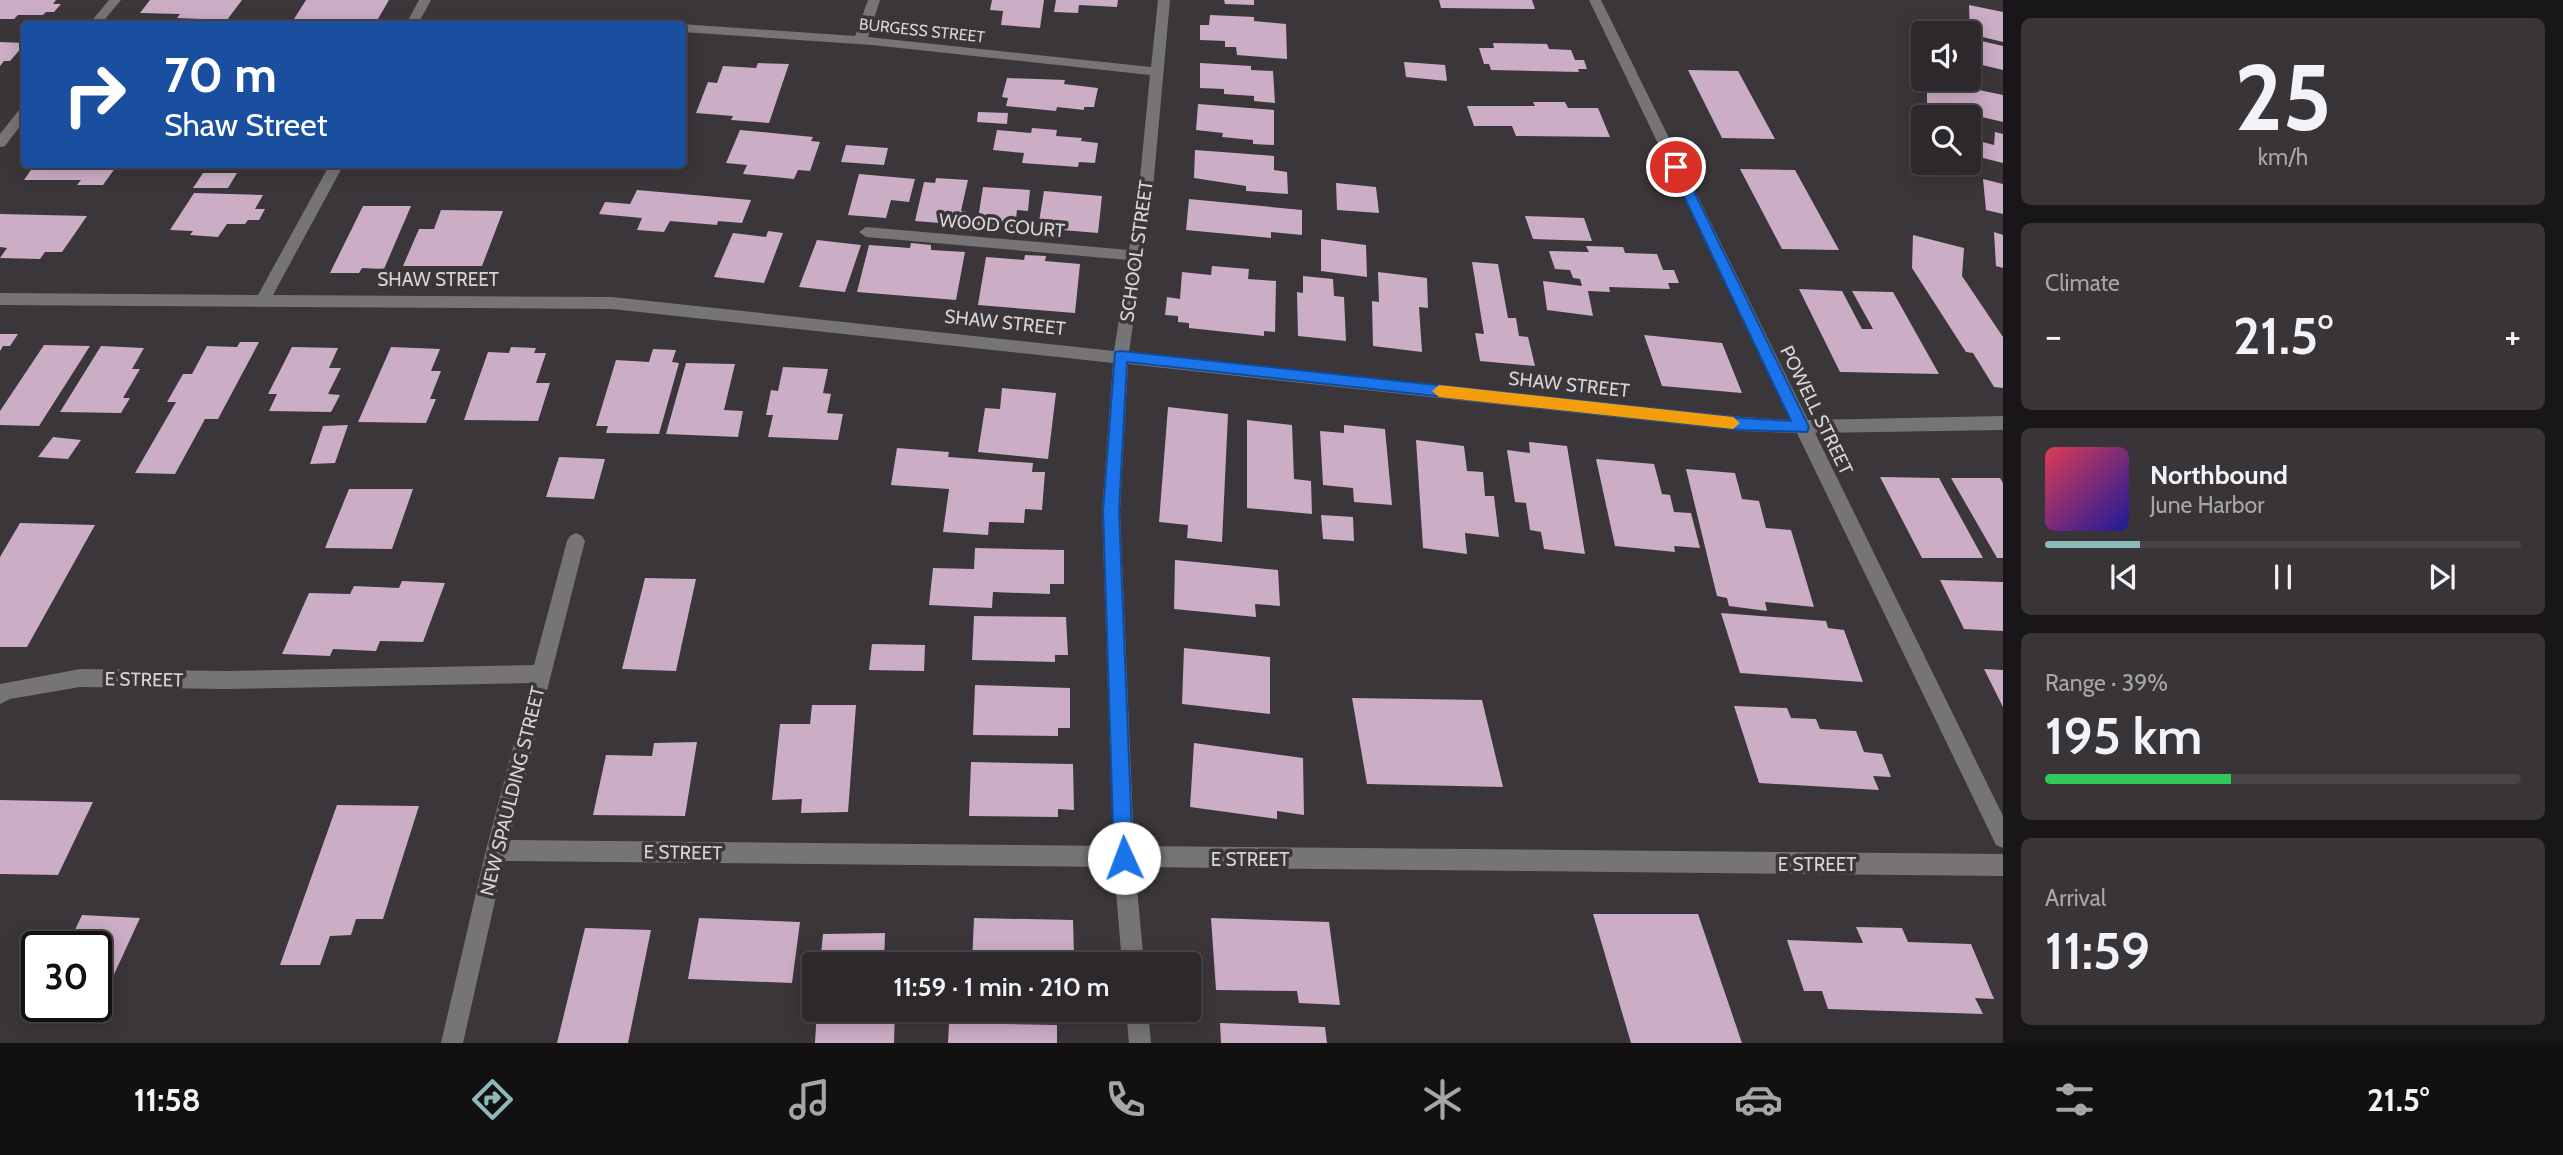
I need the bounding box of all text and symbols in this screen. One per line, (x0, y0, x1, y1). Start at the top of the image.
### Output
street label: BURGESS STREET (858, 14, 986, 47)
map controls (1911, 21, 1981, 175)
button: sound (1911, 21, 1981, 91)
text: 25 (2234, 42, 2332, 153)
text: 70 m (164, 45, 277, 104)
icon: right (49, 49, 140, 140)
text: Shaw Street (164, 105, 327, 144)
button: search (1911, 105, 1981, 175)
pin (1646, 137, 1706, 197)
text: km/h (2258, 143, 2308, 171)
icon: arrive (1657, 148, 1695, 186)
street label: SCHOOL STREET (1115, 179, 1158, 324)
street label: WOOD COURT (938, 209, 1066, 242)
street label: SHAW STREET (377, 268, 499, 291)
text: Climate (2045, 269, 2120, 297)
text: 21.5° (2233, 304, 2333, 367)
street label: SHAW STREET (943, 305, 1067, 340)
text: − (2045, 312, 2062, 359)
text: + (2504, 312, 2521, 359)
street label: POWELL STREET (1775, 342, 1858, 479)
street label: SHAW STREET (1507, 367, 1631, 402)
text: Northbound (2150, 459, 2288, 491)
text: June Harbor (2150, 491, 2264, 519)
icon: previous (2105, 558, 2143, 596)
icon: pause (2264, 558, 2302, 596)
icon: next (2423, 558, 2461, 596)
street label: E STREET (104, 667, 184, 692)
text: Range · 39% (2045, 669, 2168, 697)
street label: NEW SPAULDING STREET (475, 684, 550, 898)
text: 195 km (2045, 704, 2202, 767)
position arrow (1087, 821, 1161, 895)
street label: E STREET (643, 840, 723, 865)
street label: E STREET (1211, 848, 1289, 871)
street label: E STREET (1778, 853, 1856, 876)
text: Arrival (2045, 884, 2106, 912)
text: 11:59 (2045, 919, 2150, 982)
speed limit sign: 30 (21, 931, 112, 1022)
text: 11:59 · 1 min · 210 m (893, 971, 1110, 1003)
icon: directions (468, 1075, 517, 1124)
icon: music (785, 1075, 834, 1124)
icon: phone (1101, 1075, 1150, 1124)
icon: climate (1418, 1075, 1467, 1124)
icon: car (1734, 1075, 1783, 1124)
icon: filters (2050, 1075, 2099, 1124)
text: 11:58 (134, 1080, 201, 1119)
text: 21.5° (2367, 1080, 2429, 1119)

